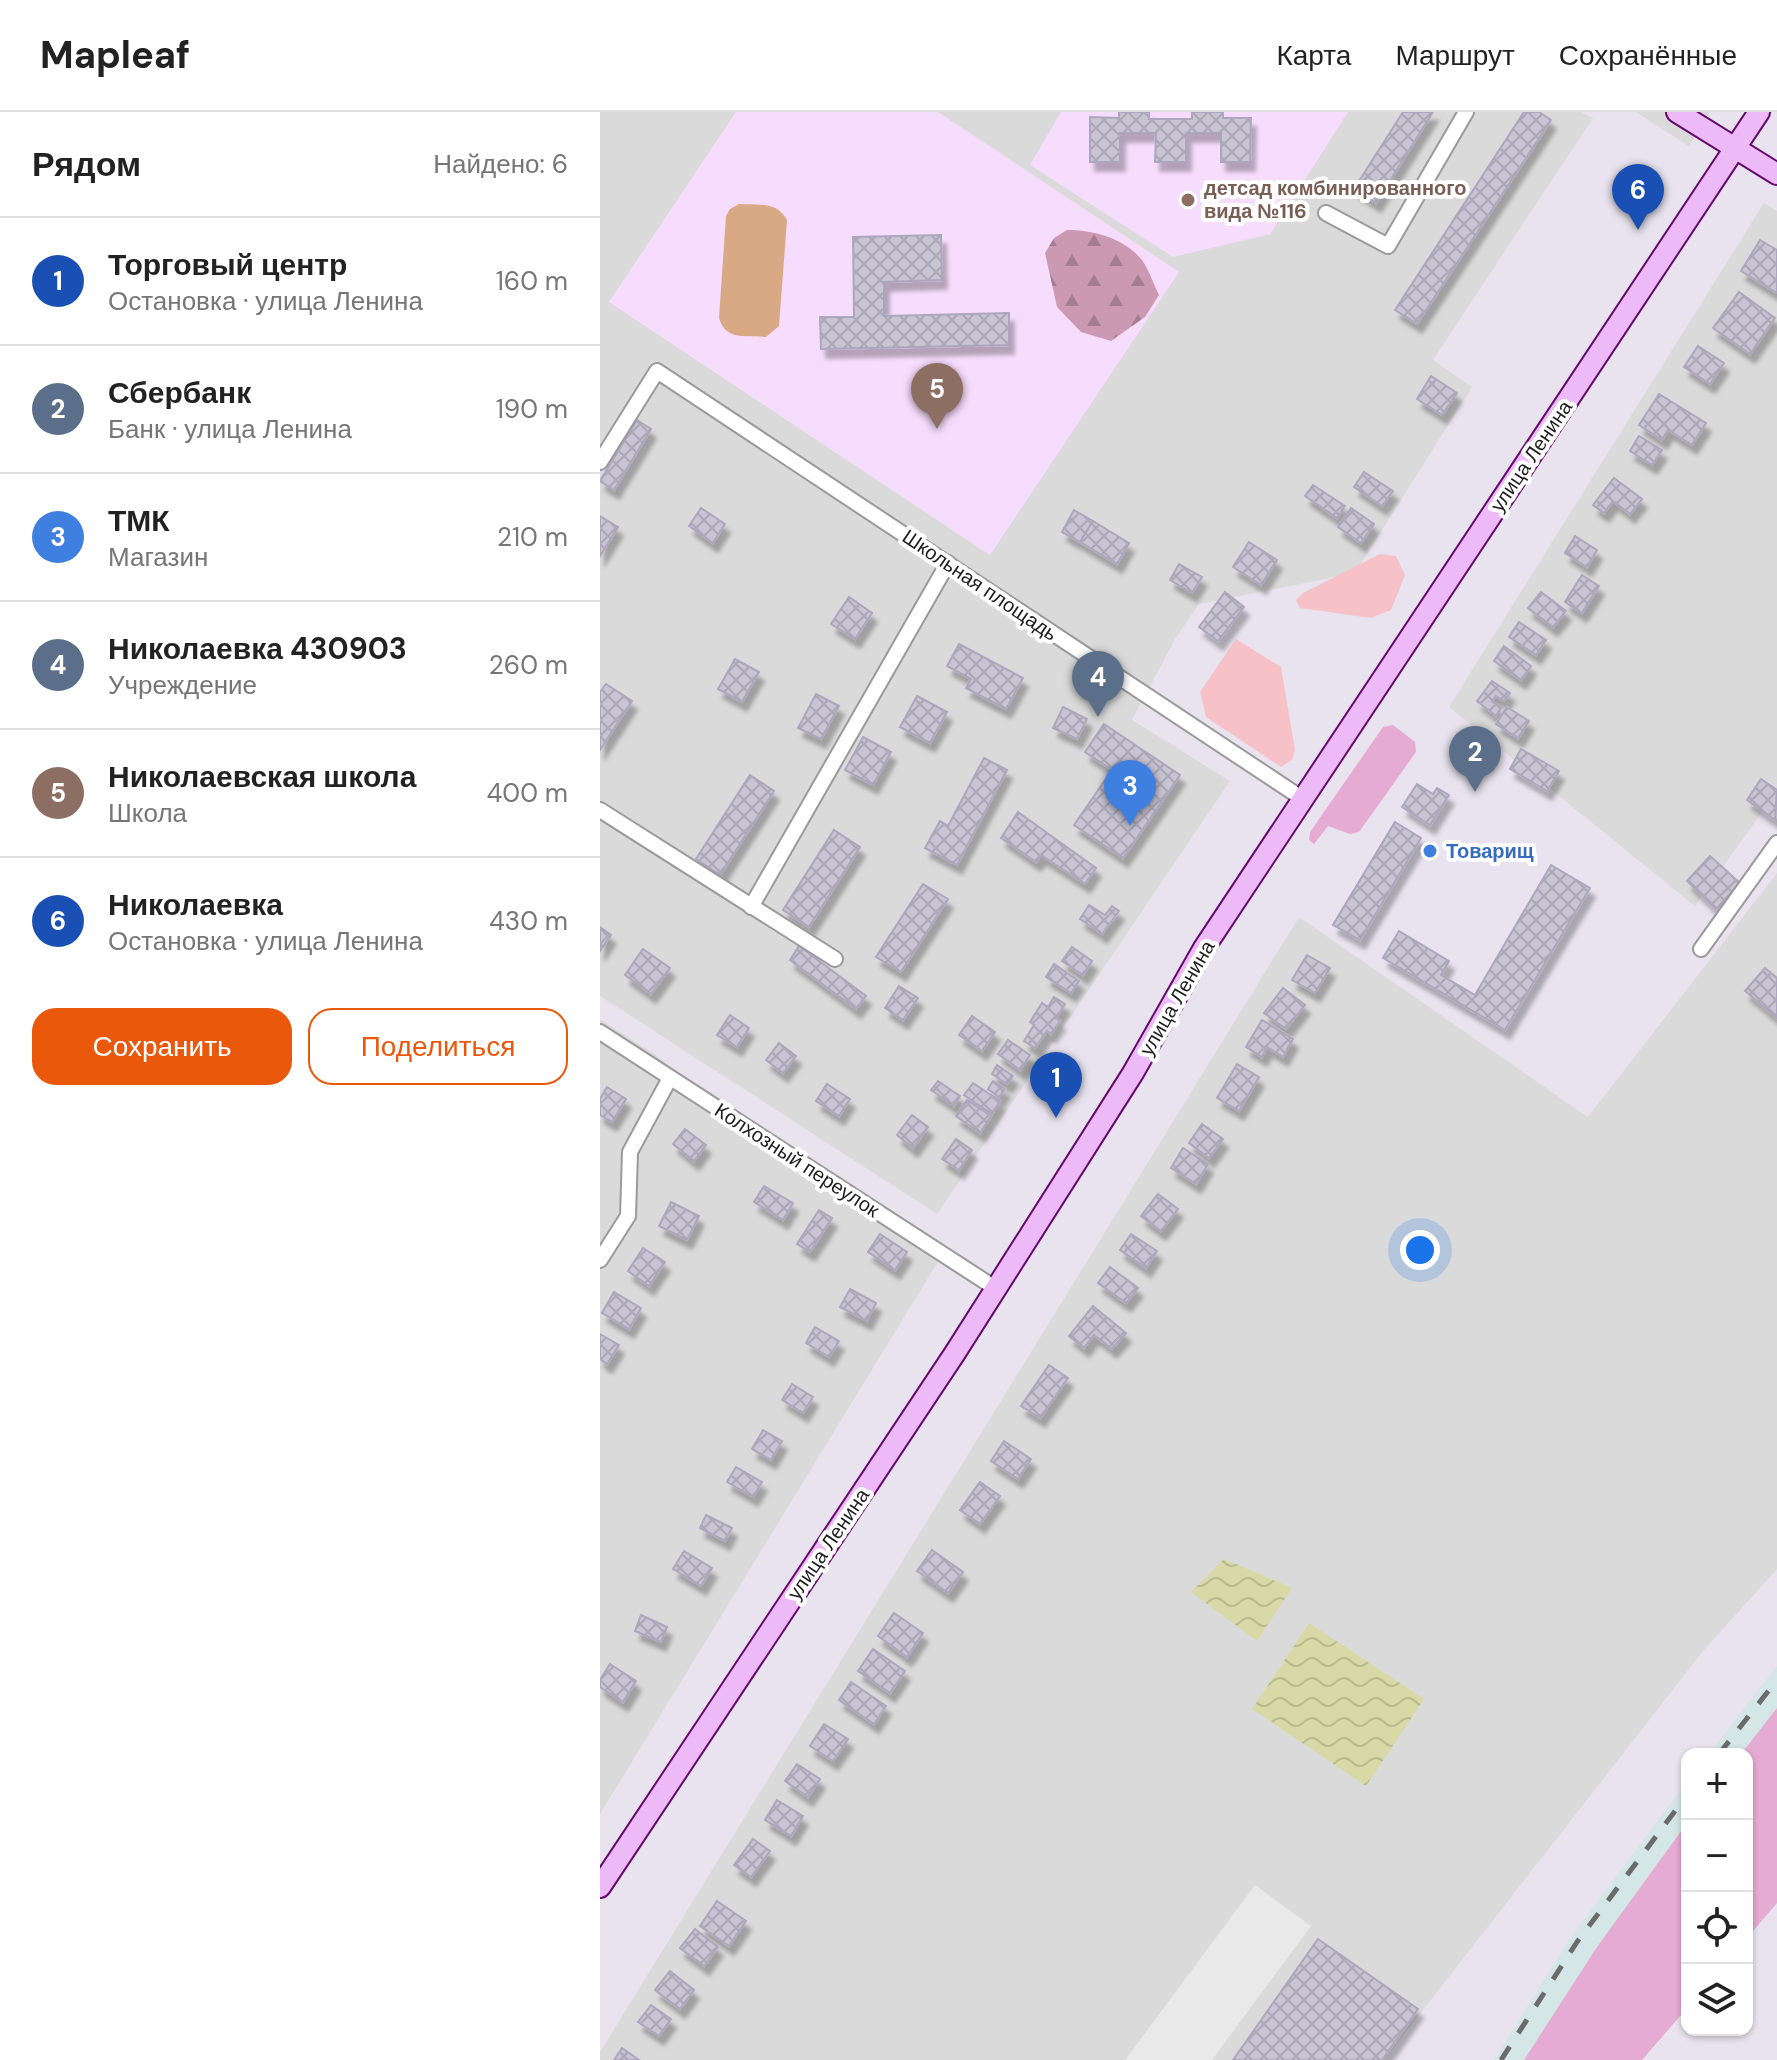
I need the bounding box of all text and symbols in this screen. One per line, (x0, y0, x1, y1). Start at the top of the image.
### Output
text: Mapleaf (40, 30, 190, 80)
text: Карта (1276, 37, 1351, 74)
text: Маршрут (1395, 37, 1515, 74)
text: Сохранённые (1559, 37, 1737, 74)
text: Рядом (32, 142, 141, 187)
text: Найдено: 6 (433, 147, 568, 181)
pin: 6 (1612, 164, 1664, 230)
place label: детсад комбинированного вида №116 (1204, 175, 1466, 224)
marker: детсад комбинированного вида №116 (1179, 191, 1197, 209)
text: Торговый центр (108, 245, 347, 284)
text: 1 (53, 264, 63, 298)
text: 160 m (496, 264, 568, 298)
text: Остановка · улица Ленина (108, 284, 423, 318)
pin: 5 (911, 363, 963, 429)
text: Сбербанк (108, 373, 251, 412)
text: 2 (50, 392, 66, 426)
text: 190 m (496, 392, 568, 426)
street label: улица Ленина (1484, 395, 1578, 517)
text: Банк · улица Ленина (108, 412, 352, 446)
text: ТМК (108, 501, 170, 540)
text: 3 (50, 520, 66, 554)
text: 210 m (497, 520, 568, 554)
street label: Школьная площадь (897, 523, 1063, 647)
text: Магазин (108, 540, 208, 574)
text: Николаевка 430903 (108, 629, 407, 668)
text: 4 (50, 648, 66, 682)
text: 260 m (489, 648, 568, 682)
pin: 4 (1072, 651, 1124, 717)
text: Учреждение (108, 668, 257, 702)
pin: 2 (1449, 726, 1501, 792)
text: Николаевская школа (108, 757, 416, 796)
pin: 3 (1104, 760, 1156, 826)
text: 5 (50, 776, 66, 810)
text: 400 m (487, 776, 568, 810)
text: Школа (108, 796, 187, 830)
place label: Товарищ (1446, 838, 1534, 864)
marker: Товарищ (1421, 842, 1439, 860)
text: Николаевка (108, 885, 283, 924)
text: 6 (50, 904, 66, 938)
text: 430 m (489, 904, 568, 938)
text: Остановка · улица Ленина (108, 924, 423, 958)
street label: улица Ленина (1134, 935, 1221, 1060)
button: Сохранить (32, 1008, 292, 1085)
button: Поделиться (308, 1008, 568, 1085)
pin: 1 (1030, 1052, 1082, 1118)
street label: Колхозный переулок (710, 1097, 884, 1223)
your location (1400, 1230, 1440, 1270)
street label: улица Ленина (781, 1483, 875, 1605)
map controls (1681, 1748, 1753, 2036)
button: + (1681, 1748, 1753, 1820)
button: − (1681, 1820, 1753, 1892)
button: locate (1681, 1892, 1753, 1964)
button: layers (1681, 1964, 1753, 2036)

